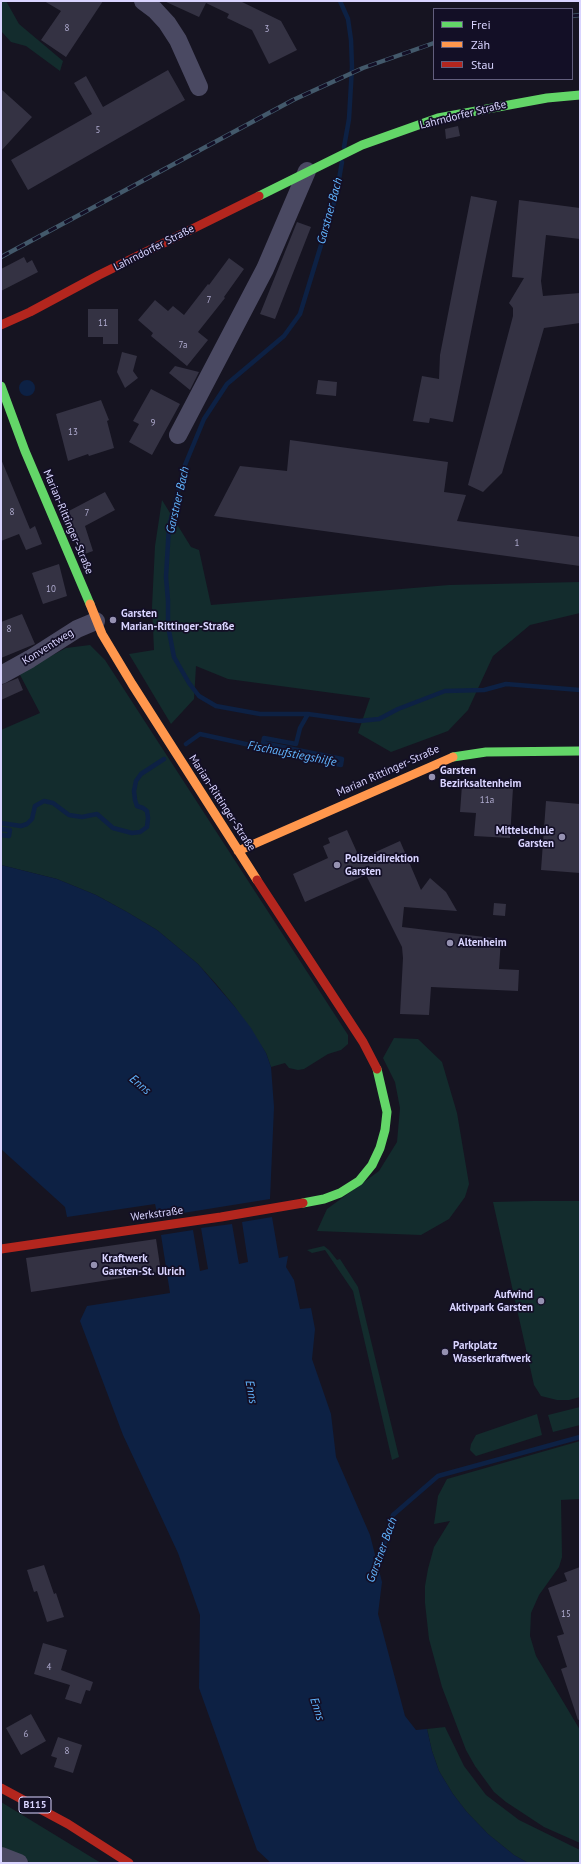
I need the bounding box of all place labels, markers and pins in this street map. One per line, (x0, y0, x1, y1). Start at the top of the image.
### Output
place label: Garsten Marian-Rittinger-Straße (121, 607, 234, 633)
marker: Garsten Marian-Rittinger-Straße (108, 615, 118, 625)
place label: Garsten Bezirksaltenheim (440, 764, 521, 790)
marker: Garsten Bezirksaltenheim (427, 772, 437, 782)
place label: Mittelschule Garsten (496, 824, 554, 850)
marker: Mittelschule Garsten (557, 832, 567, 842)
place label: Polizeidirektion Garsten (345, 852, 419, 878)
marker: Polizeidirektion Garsten (332, 860, 342, 870)
place label: Altenheim (458, 936, 507, 950)
marker: Altenheim (445, 938, 455, 948)
place label: Kraftwerk Garsten-St. Ulrich (102, 1252, 185, 1278)
marker: Kraftwerk Garsten-St. Ulrich (89, 1260, 99, 1270)
place label: Aufwind Aktivpark Garsten (449, 1288, 533, 1314)
marker: Aufwind Aktivpark Garsten (536, 1296, 546, 1306)
place label: Parkplatz Wasserkraftwerk (453, 1339, 531, 1365)
marker: Parkplatz Wasserkraftwerk (440, 1347, 450, 1357)

